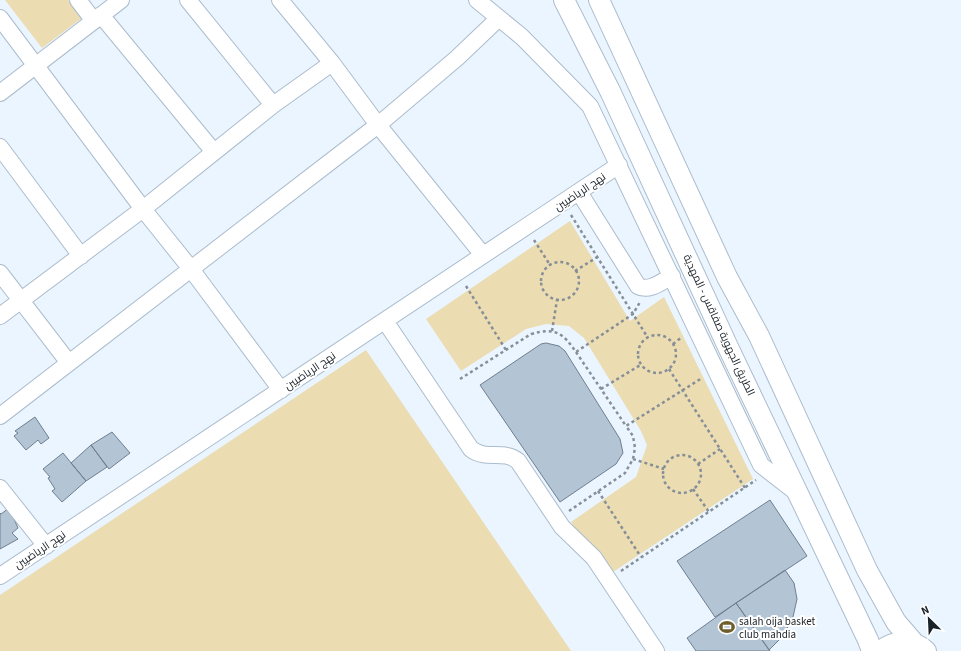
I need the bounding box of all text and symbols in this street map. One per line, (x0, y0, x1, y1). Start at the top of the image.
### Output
street label: نهج الرياضيين (551, 169, 609, 215)
street label: الطريق الجهوية صفاقس - المهدية (680, 252, 758, 398)
street label: نهج الرياضيين (281, 348, 339, 394)
street label: نهج الرياضيين (11, 527, 69, 573)
north arrow (909, 599, 949, 639)
text: N (919, 602, 932, 619)
place label: salah oija basket club mahdia (739, 614, 815, 642)
sports icon: salah oija basket club mahdia (718, 618, 736, 636)

